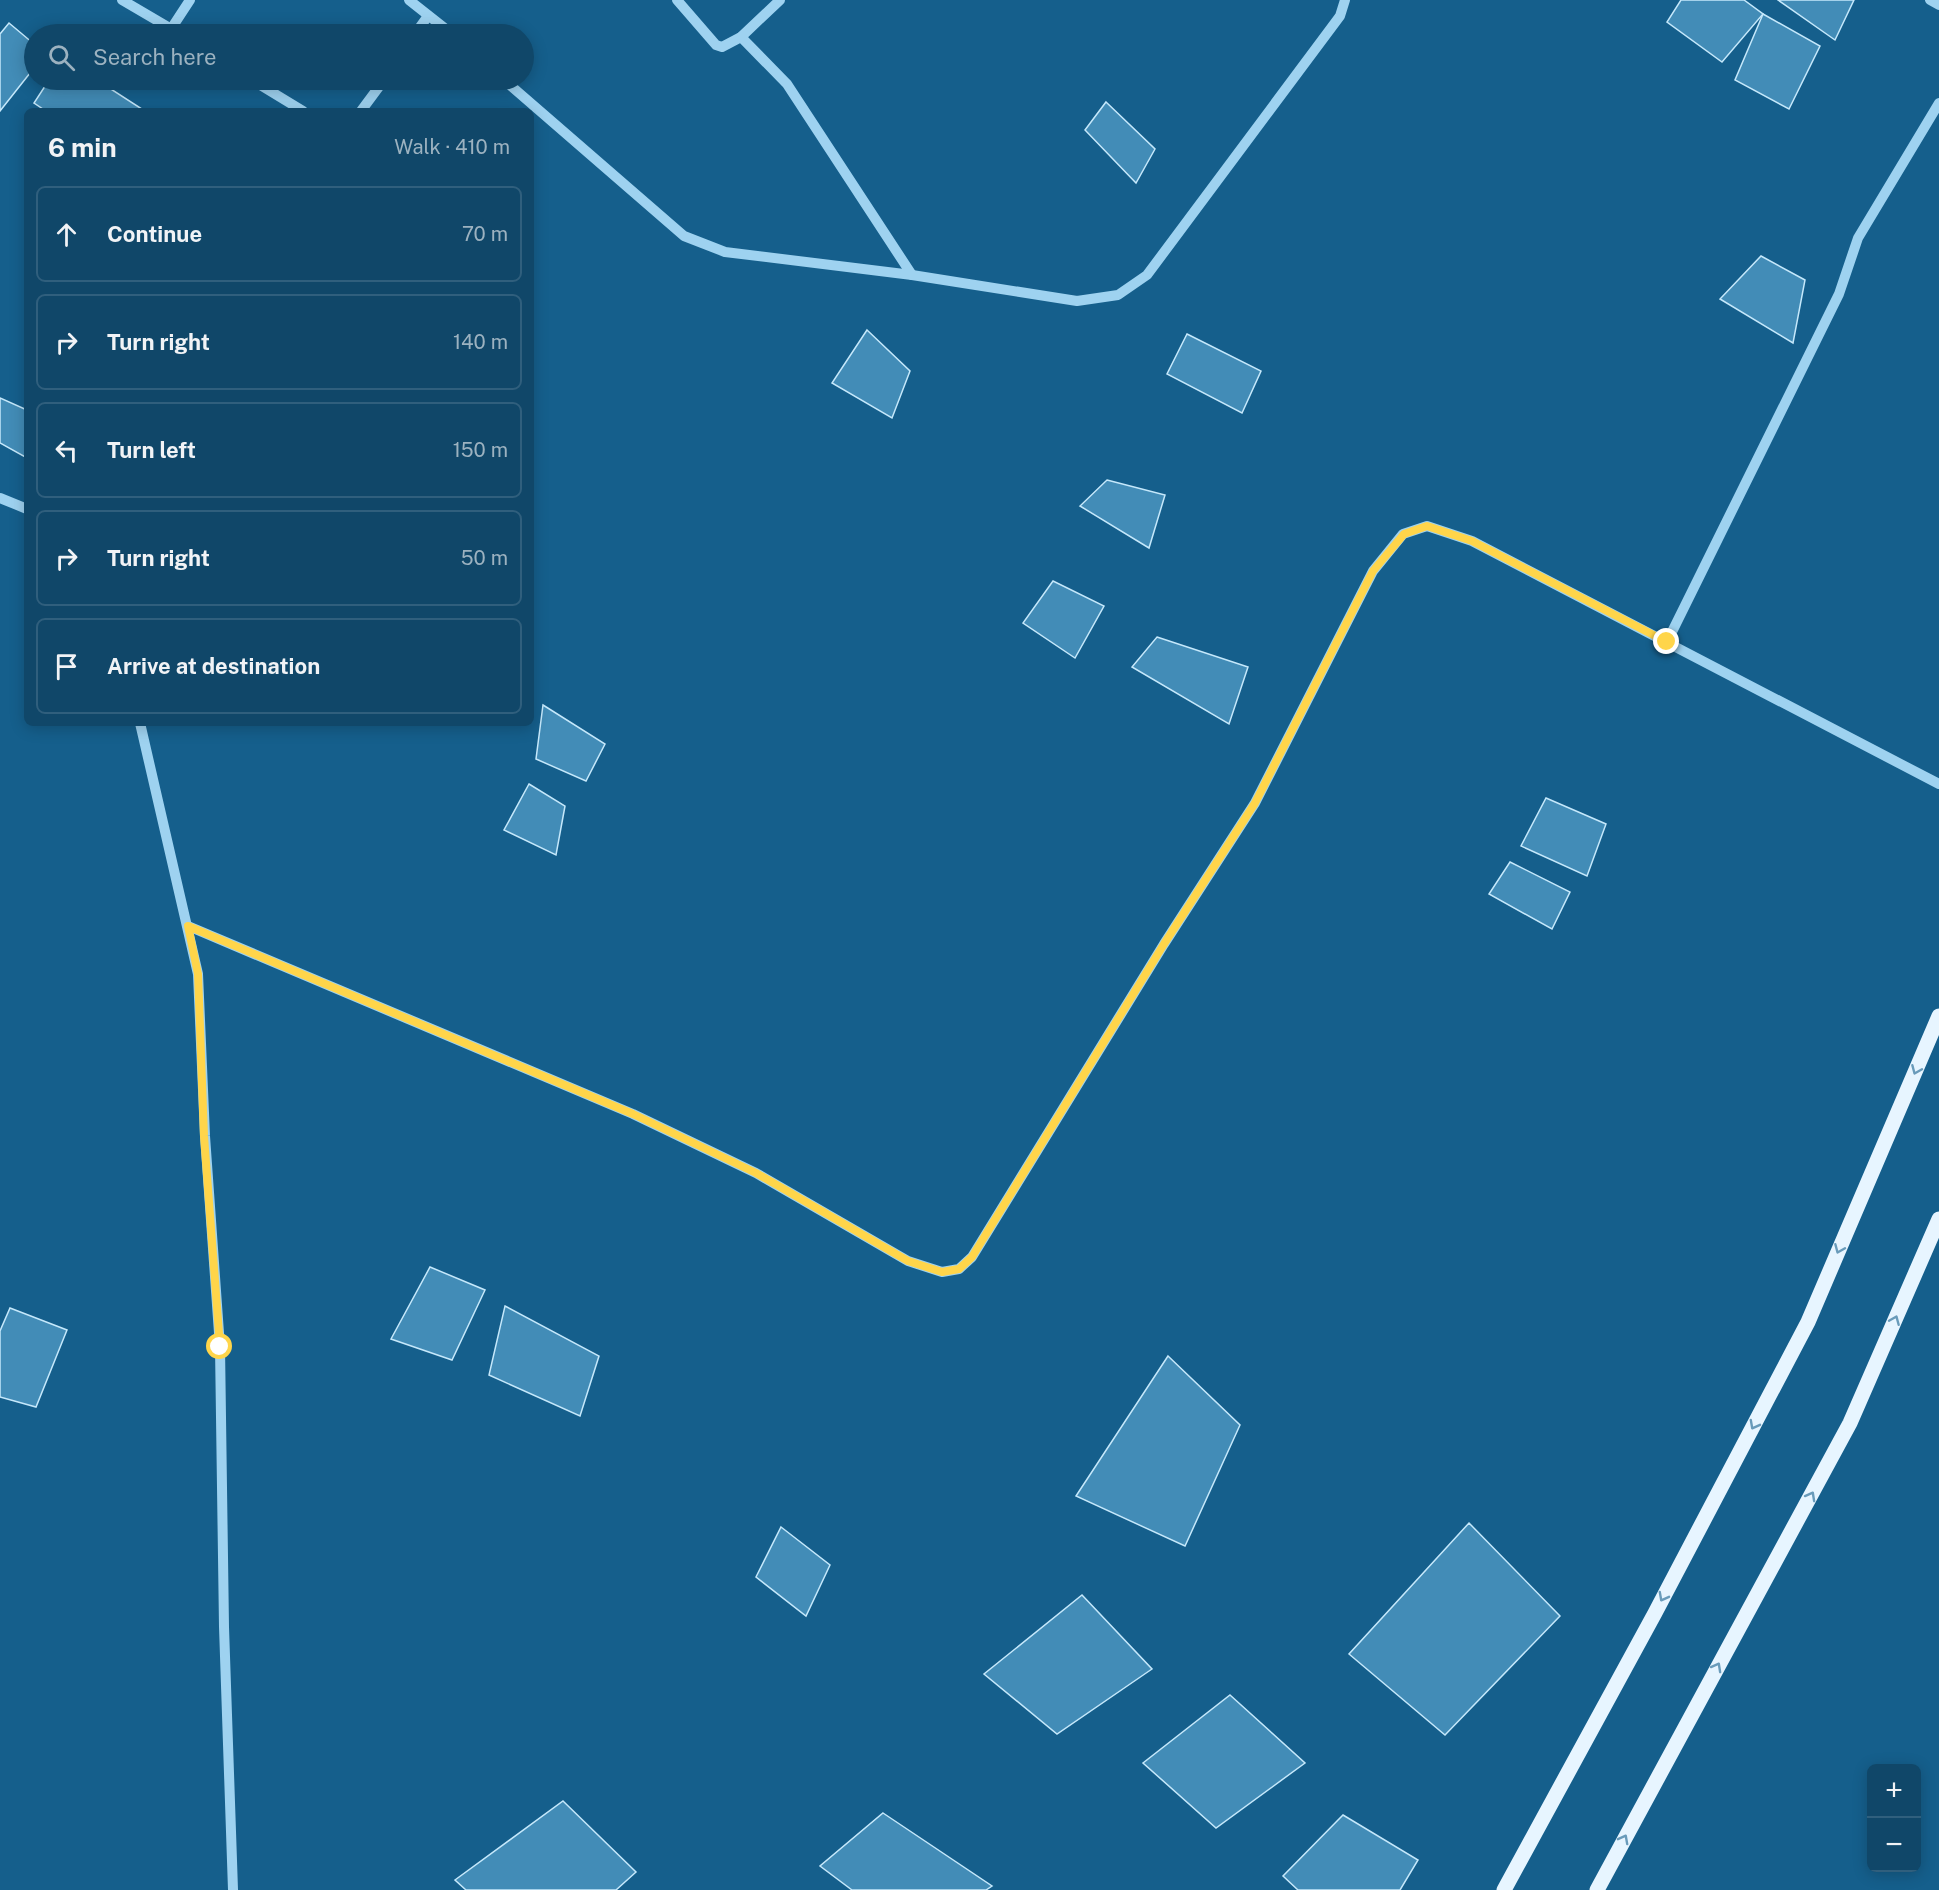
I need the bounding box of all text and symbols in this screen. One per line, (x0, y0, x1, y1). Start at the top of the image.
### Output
search box (24, 24, 534, 90)
icon: search (45, 41, 78, 74)
text: Search here (93, 44, 217, 70)
text: 6 min (48, 132, 117, 163)
text: Walk · 410 m (394, 135, 510, 159)
icon: ahead (50, 218, 83, 251)
text: Continue (107, 221, 202, 247)
text: 70 m (462, 222, 508, 246)
icon: right (50, 326, 83, 359)
text: Turn right (107, 329, 210, 355)
text: 140 m (453, 330, 508, 354)
icon: left (50, 434, 83, 467)
text: Turn left (107, 437, 196, 463)
text: 150 m (453, 438, 508, 462)
icon: right (50, 542, 83, 575)
text: Turn right (107, 545, 210, 571)
text: 50 m (461, 546, 508, 570)
route end (1653, 628, 1679, 654)
icon: arrive (50, 650, 83, 683)
text: Arrive at destination (107, 653, 320, 679)
one-way arrow (1911, 1064, 1923, 1075)
one-way arrow (1835, 1243, 1847, 1254)
one-way arrow (1888, 1316, 1900, 1327)
route start (206, 1333, 232, 1359)
one-way arrow (1750, 1418, 1761, 1429)
one-way arrow (1804, 1492, 1815, 1502)
one-way arrow (1659, 1591, 1670, 1601)
one-way arrow (1710, 1663, 1721, 1673)
map controls (1867, 1764, 1921, 1872)
button: + (1867, 1764, 1921, 1818)
button: − (1867, 1818, 1921, 1872)
one-way arrow (1617, 1834, 1628, 1845)

